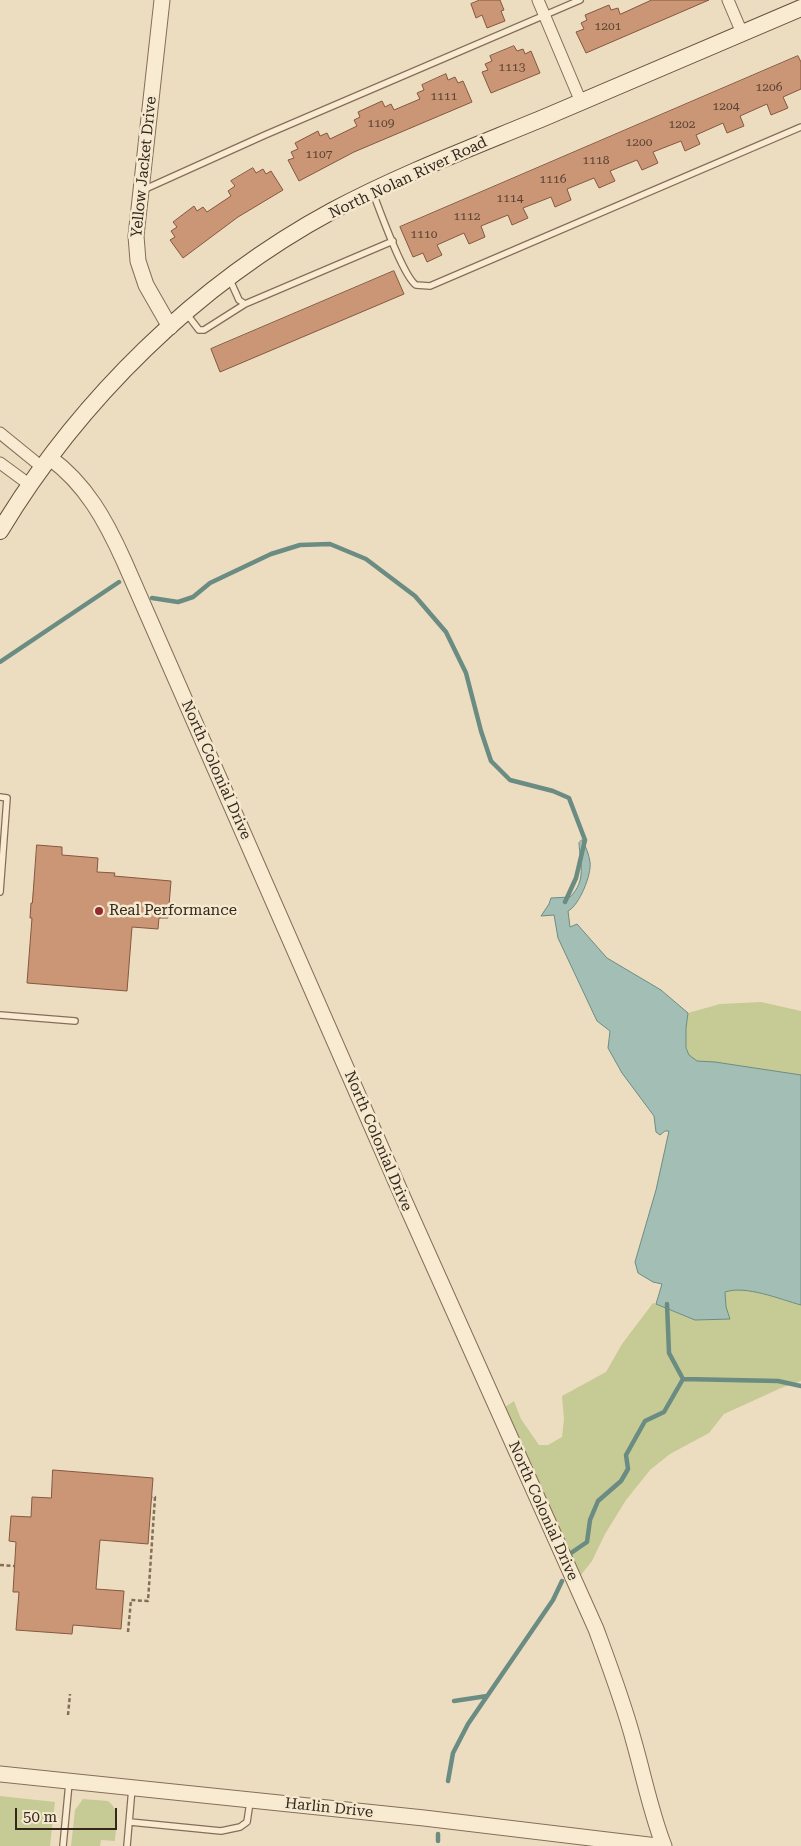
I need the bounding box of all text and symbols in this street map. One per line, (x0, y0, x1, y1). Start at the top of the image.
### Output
house number: 1201 (595, 19, 621, 33)
house number: 1113 (499, 60, 525, 74)
house number: 1206 (756, 80, 782, 94)
house number: 1111 (431, 89, 457, 103)
street label: Yellow Jacket Drive (128, 95, 160, 239)
house number: 1204 (713, 99, 739, 113)
house number: 1109 (368, 116, 394, 130)
house number: 1202 (669, 117, 695, 131)
street label: North Nolan River Road (326, 133, 490, 223)
house number: 1200 (626, 135, 652, 149)
house number: 1107 (306, 147, 332, 161)
house number: 1118 (583, 153, 609, 167)
house number: 1116 (540, 172, 566, 186)
house number: 1114 (497, 191, 523, 205)
house number: 1112 (454, 209, 480, 223)
house number: 1110 (411, 227, 437, 241)
street label: North Colonial Drive (177, 698, 255, 842)
place label: Real Performance (109, 902, 237, 920)
marker: Real Performance (93, 905, 105, 917)
street label: North Colonial Drive (340, 1068, 416, 1214)
street label: North Colonial Drive (504, 1439, 582, 1583)
street label: Harlin Drive (284, 1794, 374, 1822)
scale bar (18, 1798, 120, 1830)
text: 50 m (23, 1808, 57, 1826)

